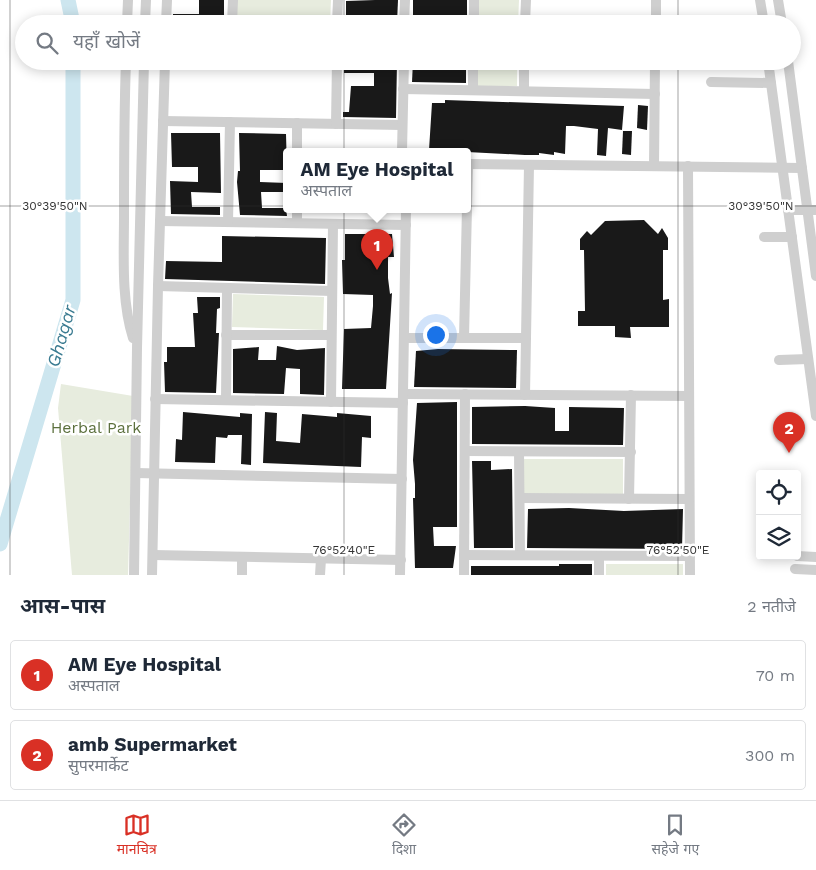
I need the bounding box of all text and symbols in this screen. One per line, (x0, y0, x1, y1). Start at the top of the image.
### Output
search box (15, 15, 801, 70)
icon: search (33, 29, 61, 57)
text: यहाँ खोजें (73, 30, 140, 53)
popup (283, 148, 471, 213)
text: AM Eye Hospital (301, 158, 453, 181)
text: अस्पताल (301, 181, 352, 200)
text: 30°39'50"N (22, 199, 88, 213)
text: 30°39'50"N (728, 199, 794, 213)
pin: 1 (361, 229, 393, 270)
water label: Ghagar (42, 302, 80, 369)
your location (423, 322, 449, 348)
pin: 2 (773, 412, 805, 453)
park label: Herbal Park (51, 418, 141, 437)
map controls (756, 470, 801, 560)
button: locate (756, 470, 801, 515)
button: layers (756, 515, 801, 560)
text: 76°52'40"E (313, 543, 375, 557)
text: 76°52'50"E (646, 543, 710, 557)
text: आस-पास (20, 593, 105, 618)
text: 2 नतीजे (747, 597, 796, 616)
text: AM Eye Hospital (68, 653, 221, 676)
text: 1 (34, 666, 40, 685)
text: 70 m (756, 666, 795, 685)
text: अस्पताल (68, 676, 120, 695)
text: amb Supermarket (68, 733, 237, 756)
text: 2 (32, 746, 42, 765)
text: 300 m (745, 746, 795, 765)
text: सुपरमार्केट (68, 756, 129, 775)
tab: मानचित्र (117, 811, 157, 860)
tab: दिशा (390, 811, 418, 860)
tab: सहेजे गए (652, 811, 699, 860)

